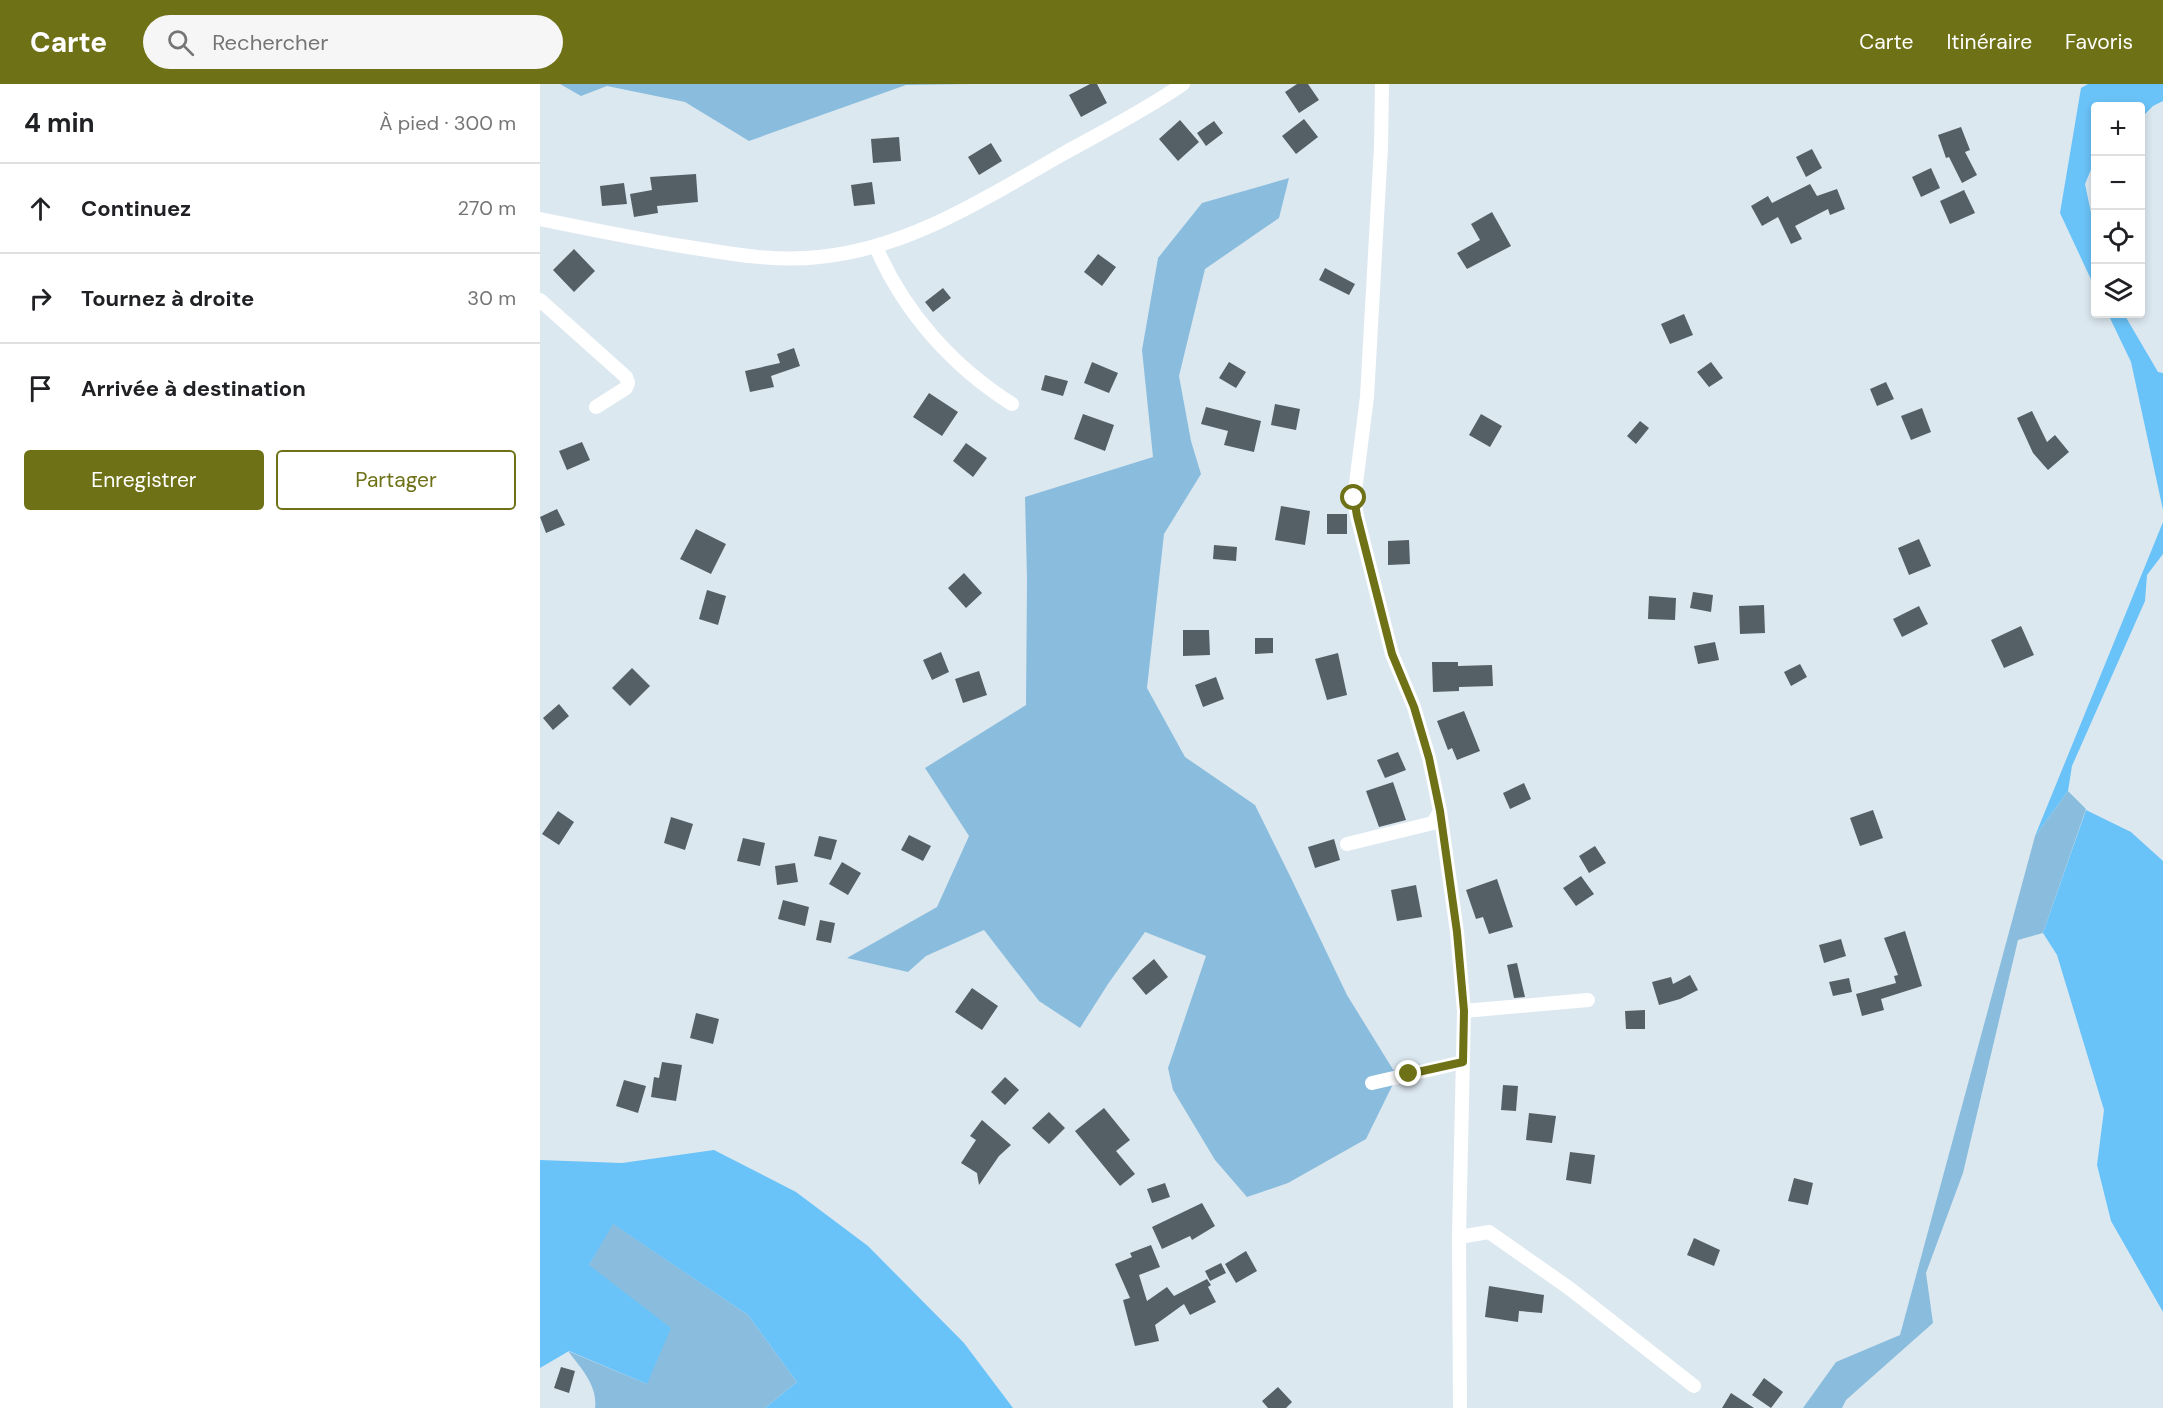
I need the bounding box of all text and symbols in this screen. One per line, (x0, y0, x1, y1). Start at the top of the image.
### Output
search box (143, 15, 563, 69)
text: Carte (30, 24, 107, 61)
icon: search (164, 26, 197, 59)
text: Rechercher (212, 28, 328, 57)
text: Carte (1859, 28, 1913, 56)
text: Itinéraire (1946, 28, 2032, 56)
text: Favoris (2065, 28, 2133, 56)
map controls (2091, 102, 2145, 318)
button: + (2091, 102, 2145, 156)
text: 4 min (24, 106, 95, 140)
text: À pied · 300 m (379, 110, 516, 136)
button: − (2091, 156, 2145, 210)
icon: ahead (24, 192, 57, 225)
text: Continuez (81, 194, 191, 223)
text: 270 m (458, 195, 516, 221)
button: locate (2091, 210, 2145, 264)
button: layers (2091, 264, 2145, 318)
icon: right (24, 282, 57, 315)
text: Tournez à droite (81, 284, 254, 313)
text: 30 m (467, 285, 516, 311)
icon: arrive (24, 372, 57, 405)
text: Arrivée à destination (81, 374, 306, 403)
button: Enregistrer (24, 450, 264, 510)
button: Partager (276, 450, 516, 510)
route start (1340, 484, 1366, 510)
route end (1395, 1060, 1421, 1086)

